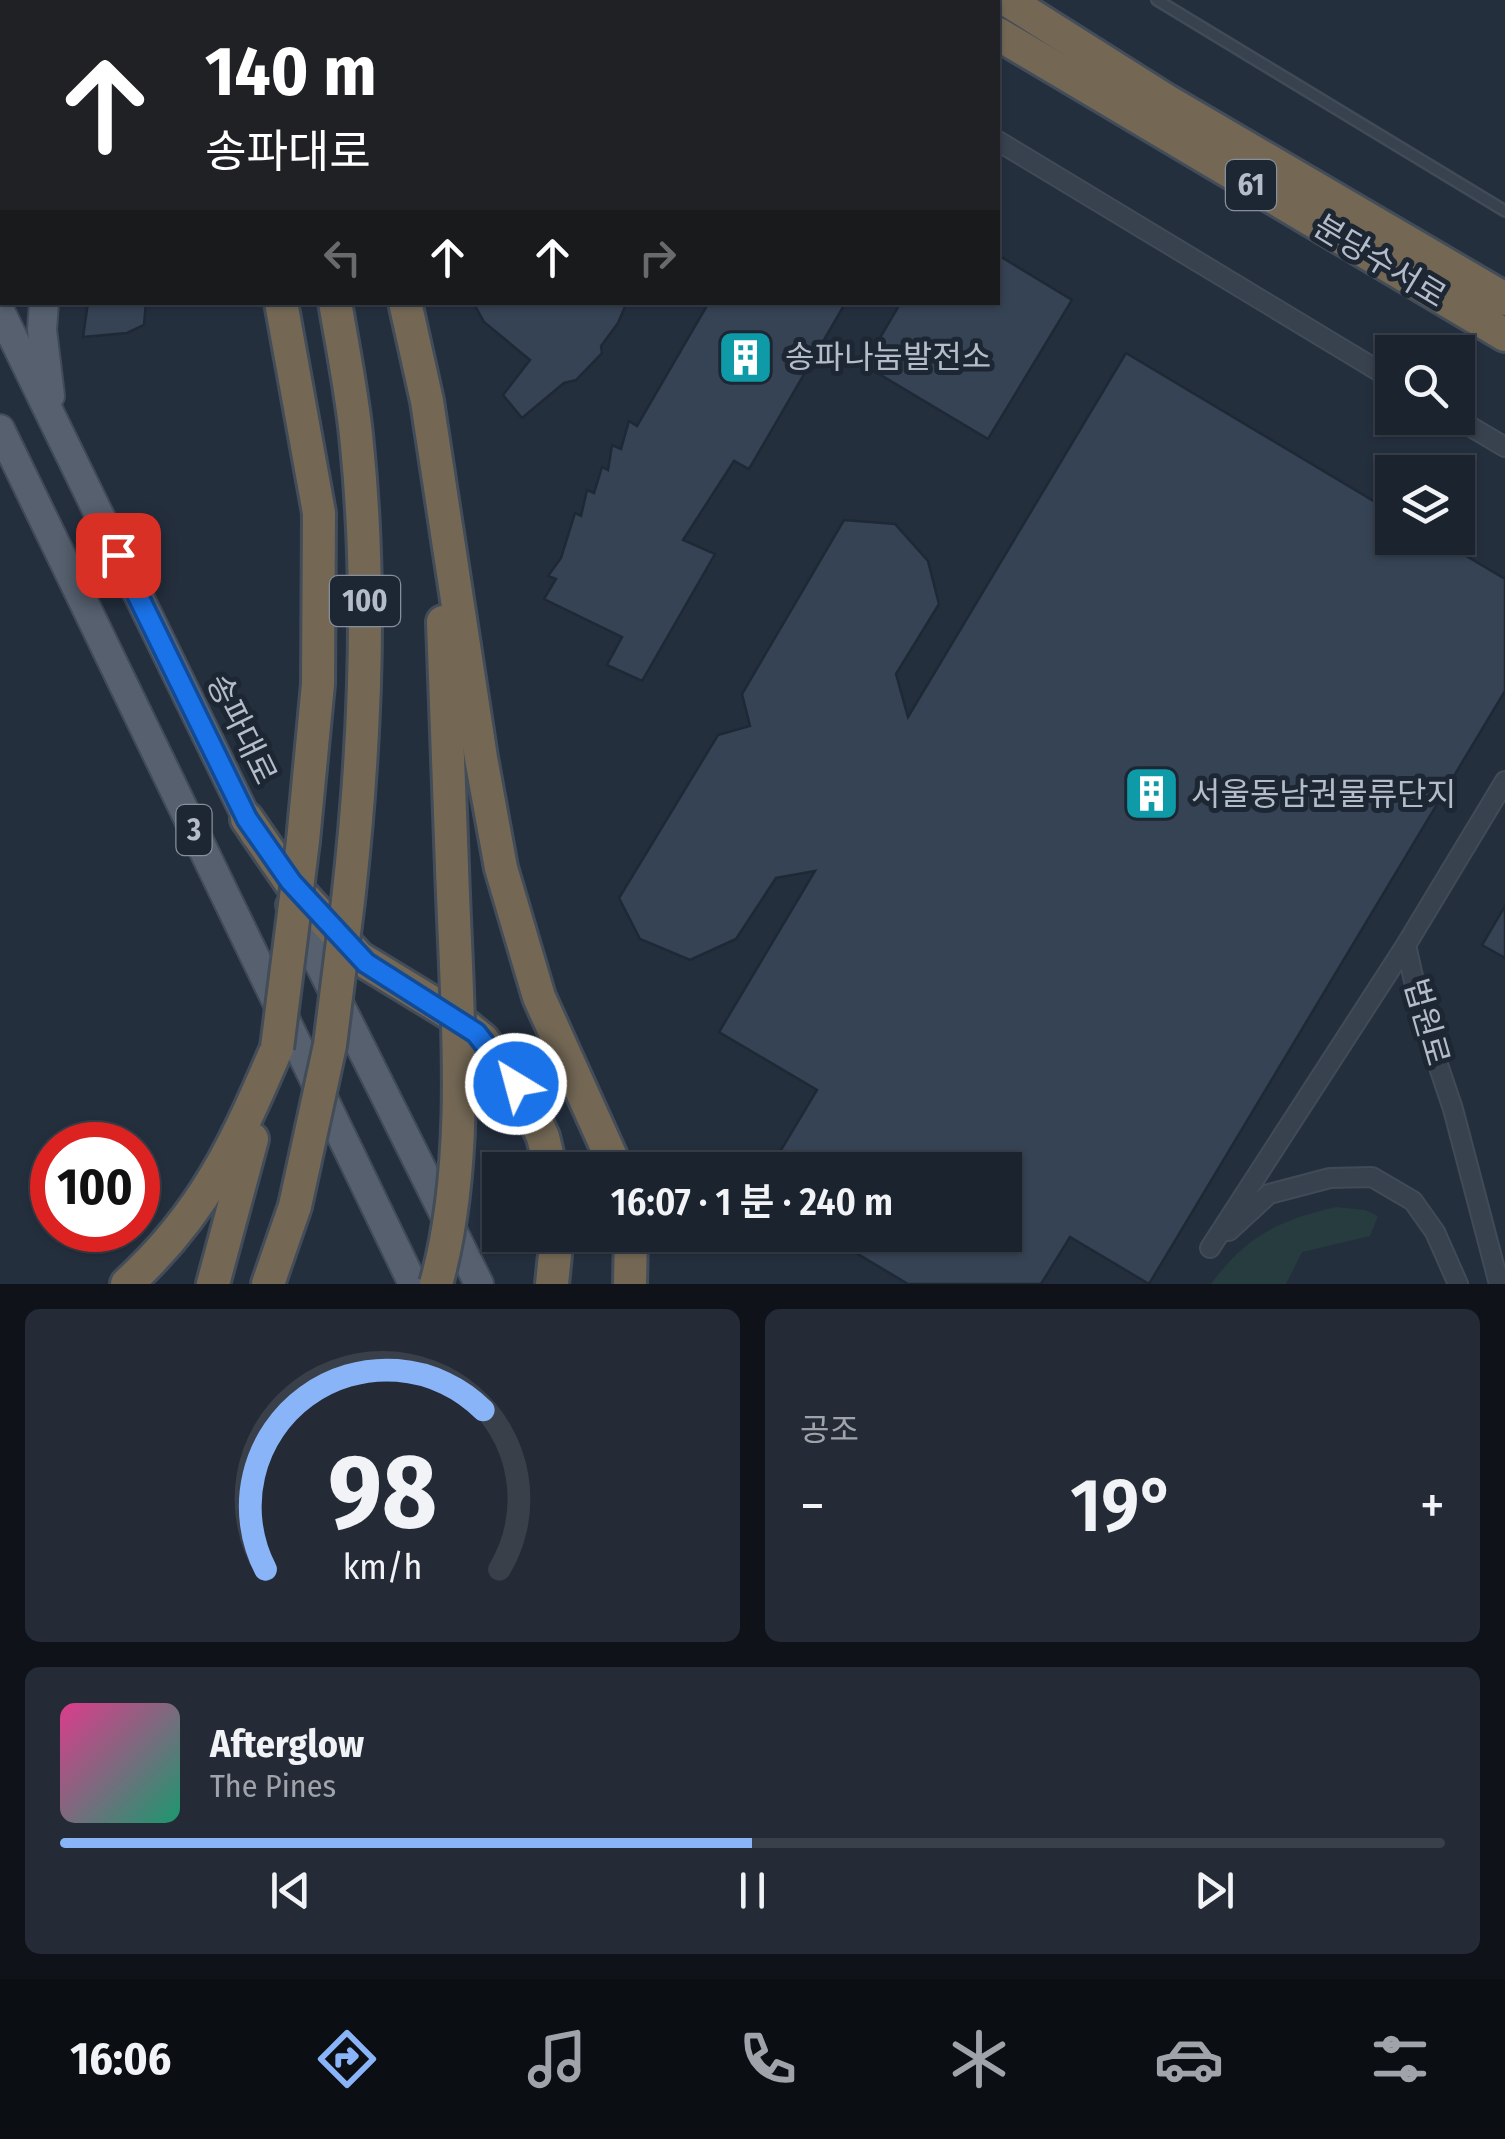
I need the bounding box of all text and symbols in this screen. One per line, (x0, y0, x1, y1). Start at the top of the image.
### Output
text: 140 m (205, 30, 377, 114)
icon: ahead (40, 40, 170, 170)
text: 송파대로 (205, 125, 371, 179)
road number: 61 (1226, 160, 1276, 210)
street label: 분당수서로 (1307, 207, 1453, 315)
icon: left (315, 230, 370, 285)
icon: ahead (420, 230, 475, 285)
icon: ahead (525, 230, 580, 285)
icon: right (630, 230, 685, 285)
building icon: 송파나눔발전소 (716, 327, 776, 387)
map controls (1375, 335, 1475, 555)
button: search (1375, 335, 1475, 435)
place label: 송파나눔발전소 (785, 338, 991, 376)
button: layers (1375, 455, 1475, 555)
pin (76, 513, 161, 598)
icon: arrive (91, 528, 146, 583)
road number: 100 (330, 576, 400, 626)
street label: 송파대로 (199, 668, 285, 790)
building icon: 서울동남권물류단지 (1122, 764, 1182, 824)
place label: 서울동남권물류단지 (1191, 775, 1456, 813)
road number: 3 (176, 805, 212, 855)
street label: 법원로 (1397, 974, 1457, 1070)
position arrow (464, 1032, 568, 1136)
speed limit sign: 100 (30, 1122, 160, 1252)
text: 16:07 · 1 분 · 240 m (611, 1179, 893, 1225)
text: 공조 (800, 1411, 859, 1449)
text: 98 (328, 1430, 437, 1555)
text: 19° (1070, 1461, 1175, 1551)
text: − (800, 1473, 825, 1539)
text: + (1420, 1473, 1445, 1539)
text: km/h (343, 1546, 422, 1588)
text: Afterglow (210, 1721, 364, 1767)
text: The Pines (210, 1767, 336, 1805)
icon: previous (263, 1863, 318, 1918)
icon: pause (725, 1863, 780, 1918)
icon: next (1187, 1863, 1242, 1918)
icon: directions (312, 2024, 382, 2094)
icon: music (522, 2024, 592, 2094)
icon: phone (733, 2024, 803, 2094)
icon: climate (944, 2024, 1014, 2094)
icon: car (1154, 2024, 1224, 2094)
icon: filters (1365, 2024, 1435, 2094)
text: 16:06 (70, 2032, 171, 2086)

